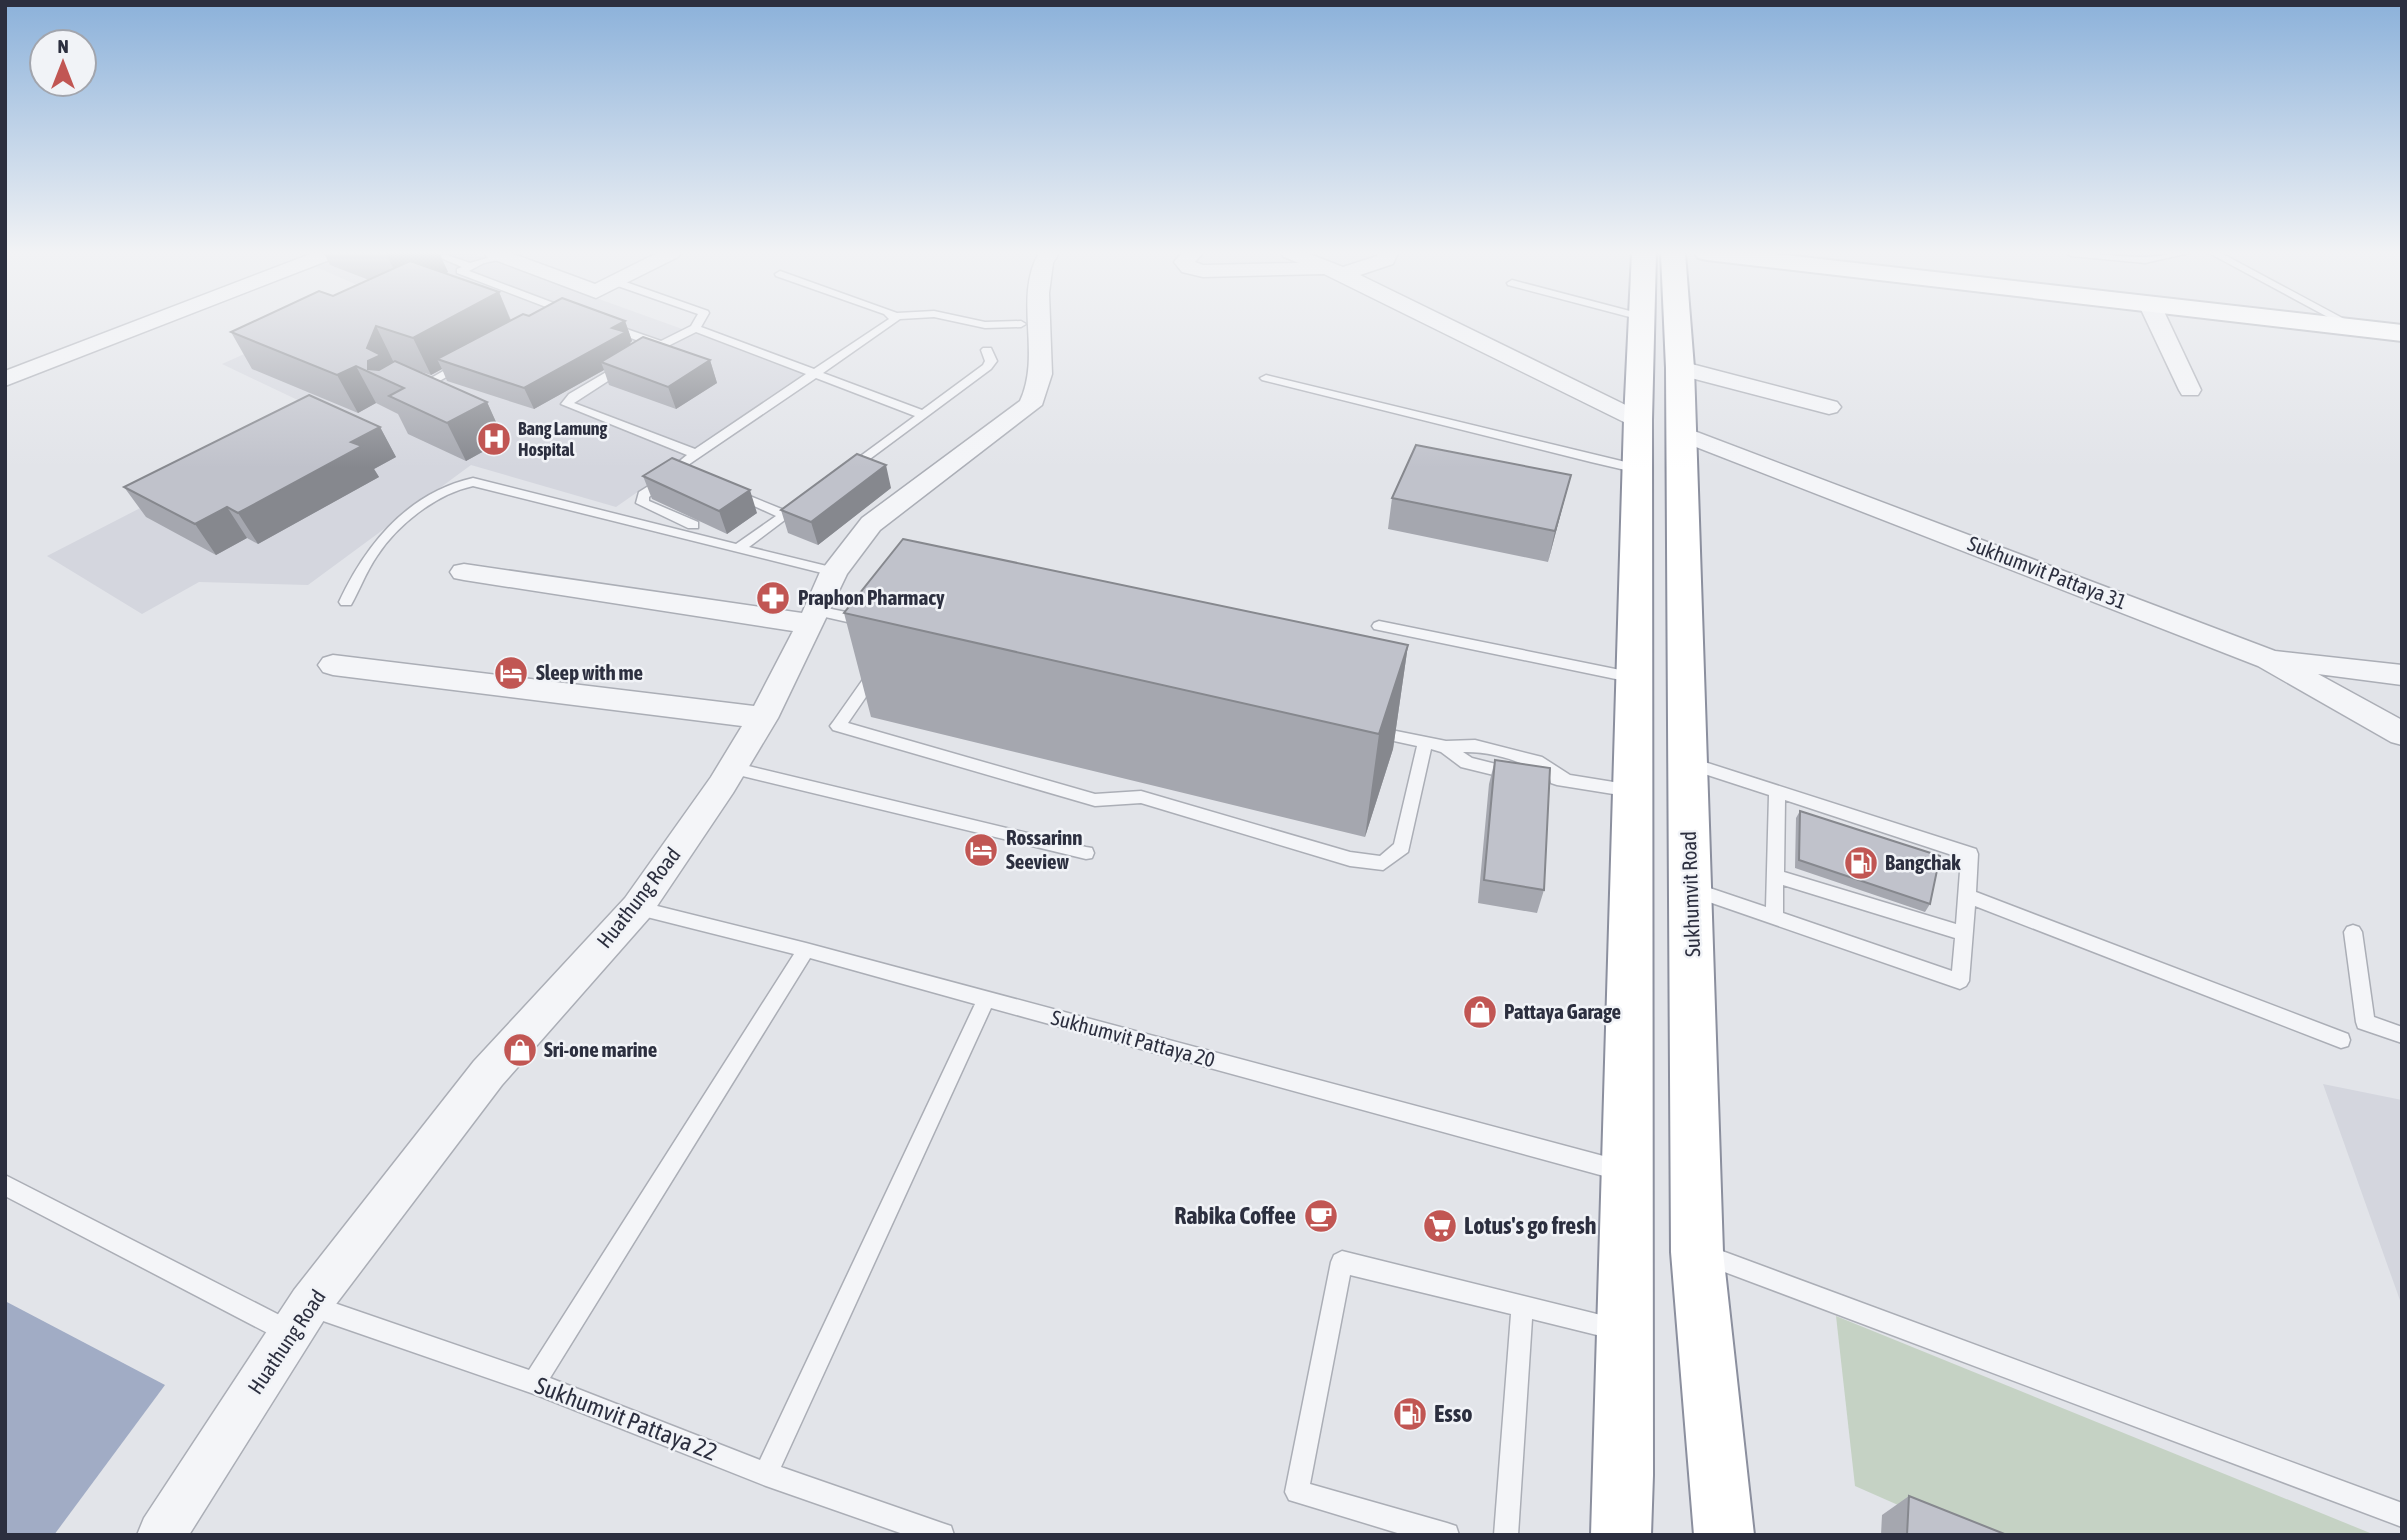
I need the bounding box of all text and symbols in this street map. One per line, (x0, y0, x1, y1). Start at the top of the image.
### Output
north arrow (28, 28, 98, 98)
text: N (57, 35, 69, 57)
place label: Bang Lamung Hospital (518, 418, 608, 460)
hospital icon: Bang Lamung Hospital (475, 420, 513, 458)
street label: Sukhumvit Pattaya 31 (1964, 531, 2130, 613)
pharmacy icon: Praphon Pharmacy (754, 579, 792, 617)
place label: Praphon Pharmacy (798, 585, 945, 609)
hotel icon: Sleep with me (492, 654, 530, 692)
place label: Sleep with me (536, 660, 643, 684)
place label: Rossarinn Seeview (1006, 825, 1082, 873)
hotel icon: Rossarinn Seeview (962, 831, 1000, 869)
street label: Sukhumvit Road (1676, 831, 1704, 957)
street label: Huathung Road (592, 842, 685, 952)
fuel station icon: Bangchak (1842, 844, 1880, 882)
place label: Bangchak (1885, 850, 1961, 874)
shop icon: Pattaya Garage (1461, 993, 1499, 1031)
place label: Pattaya Garage (1504, 999, 1621, 1023)
street label: Sukhumvit Pattaya 20 (1049, 1005, 1218, 1071)
shop icon: Sri-one marine (501, 1031, 539, 1069)
place label: Sri-one marine (544, 1037, 657, 1061)
cafe icon: Rabika Coffee (1302, 1197, 1340, 1235)
place label: Rabika Coffee (1174, 1202, 1296, 1229)
supermarket icon: Lotus's go fresh (1421, 1207, 1459, 1245)
place label: Lotus's go fresh (1464, 1212, 1596, 1239)
street label: Huathung Road (242, 1285, 330, 1398)
street label: Sukhumvit Pattaya 22 (532, 1371, 721, 1466)
fuel station icon: Esso (1391, 1395, 1429, 1433)
place label: Esso (1434, 1400, 1472, 1427)

